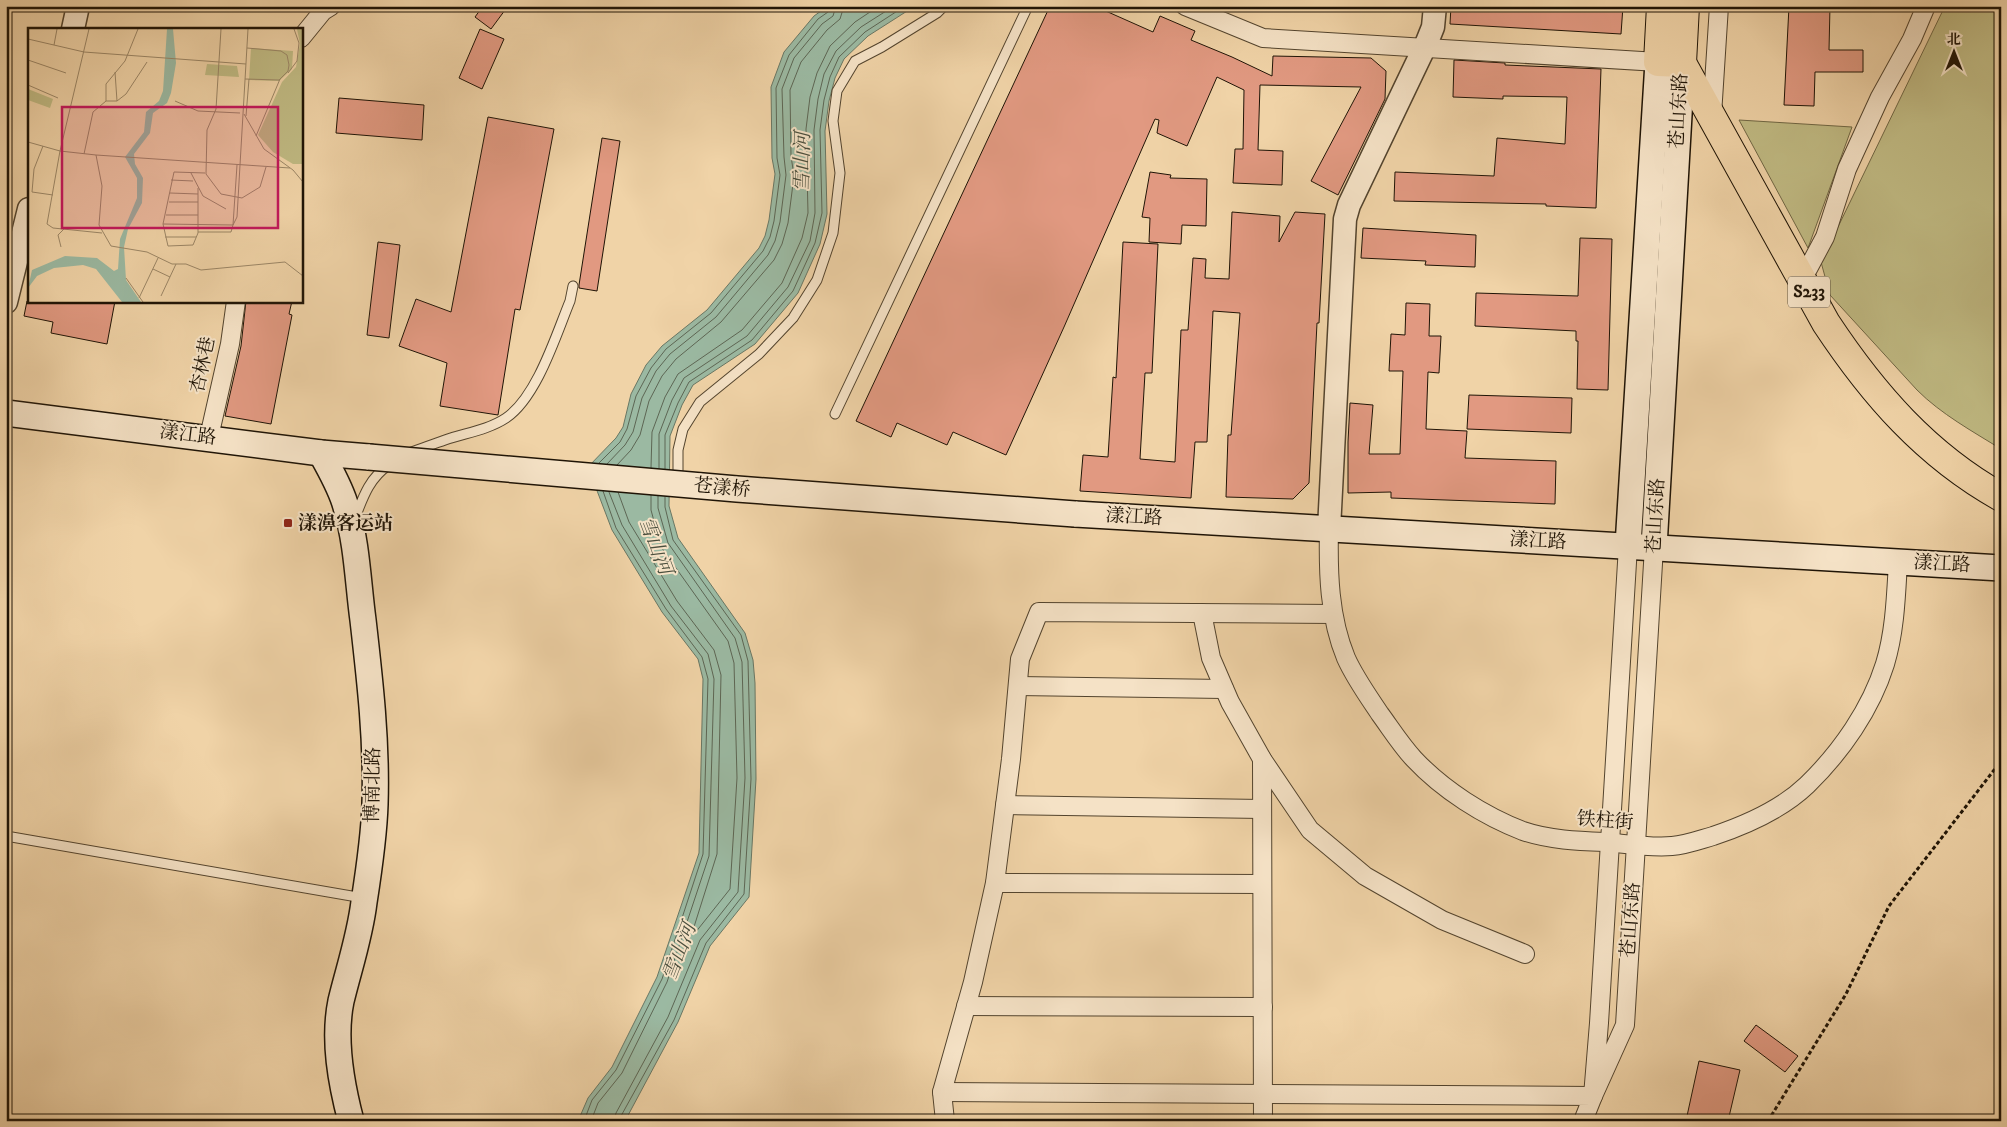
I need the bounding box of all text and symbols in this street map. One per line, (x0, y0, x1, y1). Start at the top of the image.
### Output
inset map (28, 28, 302, 302)
north arrow (1930, 28, 1980, 78)
text: 北 (1947, 31, 1961, 49)
street label: 苍山东路 (1666, 72, 1692, 150)
water label: 雪山河 (790, 129, 816, 192)
road number: S233 (1788, 276, 1830, 308)
street label: 杏林巷 (186, 335, 220, 395)
street label: 漾江路 (158, 420, 218, 450)
street label: 苍漾桥 (693, 474, 751, 502)
street label: 苍山东路 (1643, 477, 1669, 555)
street label: 漾江路 (1105, 504, 1163, 530)
place label: 漾濞客运站 (298, 512, 393, 535)
water label: 雪山河 (633, 514, 678, 581)
marker: 漾濞客运站 (282, 517, 294, 529)
street label: 漾江路 (1509, 528, 1567, 554)
street label: 漾江路 (1913, 551, 1971, 577)
street label: 博南北路 (361, 747, 385, 823)
street label: 铁柱街 (1576, 808, 1634, 834)
street label: 苍山东路 (1617, 881, 1645, 959)
water label: 雪山河 (658, 917, 703, 984)

